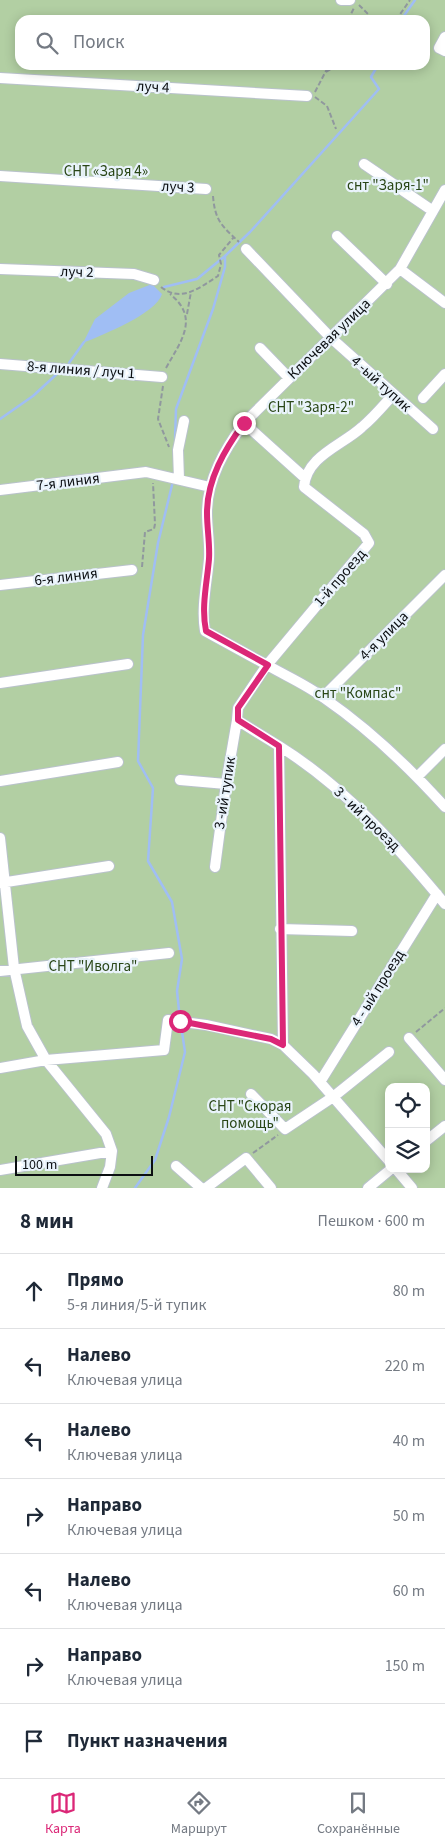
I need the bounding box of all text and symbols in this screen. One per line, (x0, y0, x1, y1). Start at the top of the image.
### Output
search box (15, 15, 430, 70)
icon: search (33, 29, 61, 57)
text: Поиск (73, 29, 124, 56)
street label: луч 4 (136, 76, 171, 98)
park label: СНТ «Заря 4» (64, 161, 148, 182)
park label: снт "Заря-1" (347, 175, 429, 196)
street label: луч 3 (161, 176, 195, 198)
street label: луч 2 (60, 261, 94, 283)
street label: Ключевая улица (283, 294, 375, 384)
street label: 4 -ый тупик (346, 351, 416, 417)
street label: 8-я линия / луч 1 (26, 356, 136, 384)
park label: СНТ "Заря-2" (268, 397, 354, 418)
route end (233, 412, 256, 435)
street label: 7-я линия (35, 468, 101, 496)
street label: 1-й проезд (309, 544, 371, 612)
street label: 6-я линия (33, 563, 99, 591)
street label: 4-я улица (355, 607, 413, 665)
park label: снт "Компас" (315, 683, 401, 704)
street label: 3 -ий тупик (209, 755, 241, 831)
street label: 3 - ий проезд (329, 782, 405, 856)
street label: 4 - ый проезд (346, 946, 410, 1030)
park label: СНТ "Иволга" (49, 956, 137, 977)
route start (169, 1010, 192, 1033)
map controls (385, 1083, 430, 1173)
button: locate (385, 1083, 430, 1128)
park label: СНТ "Скорая помощь" (208, 1096, 292, 1134)
button: layers (385, 1128, 430, 1173)
scale bar (15, 1153, 152, 1176)
text: 100 m (22, 1155, 57, 1175)
text: 8 мин (20, 1206, 74, 1236)
text: Пешком · 600 m (318, 1210, 425, 1232)
text: Прямо (67, 1267, 124, 1294)
icon: ahead (20, 1277, 48, 1305)
text: 80 m (393, 1280, 425, 1302)
text: 5-я линия/5-й тупик (67, 1294, 206, 1316)
text: Налево (67, 1342, 131, 1369)
icon: left (20, 1352, 48, 1380)
text: 220 m (385, 1355, 425, 1377)
text: Ключевая улица (67, 1369, 183, 1391)
text: Налево (67, 1417, 131, 1444)
icon: left (20, 1427, 48, 1455)
text: 40 m (393, 1430, 425, 1452)
text: Ключевая улица (67, 1444, 183, 1466)
text: Направо (67, 1492, 142, 1519)
icon: right (20, 1502, 48, 1530)
text: 50 m (393, 1505, 425, 1527)
text: Ключевая улица (67, 1519, 183, 1541)
text: Налево (67, 1567, 131, 1594)
icon: left (20, 1577, 48, 1605)
text: 60 m (393, 1580, 425, 1602)
text: Ключевая улица (67, 1594, 183, 1616)
text: Направо (67, 1642, 142, 1669)
icon: right (20, 1652, 48, 1680)
text: 150 m (385, 1655, 425, 1677)
text: Ключевая улица (67, 1669, 183, 1691)
icon: arrive (20, 1727, 48, 1755)
text: Пункт назначения (67, 1728, 228, 1755)
tab: Карта (45, 1789, 81, 1839)
tab: Маршрут (171, 1789, 227, 1839)
tab: Сохранённые (317, 1789, 400, 1839)

